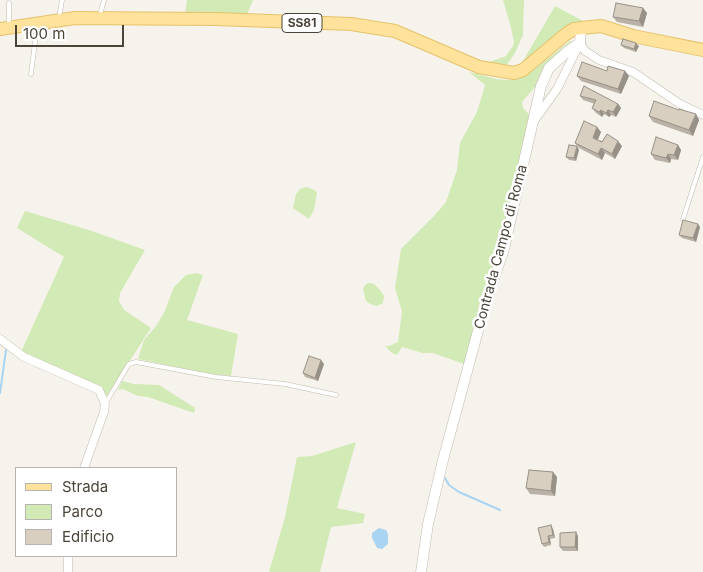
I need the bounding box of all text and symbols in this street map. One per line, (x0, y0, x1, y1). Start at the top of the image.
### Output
road number: SS81 (282, 13, 322, 32)
scale bar (18, 15, 126, 47)
text: 100 m (23, 24, 65, 43)
street label: Contrada Campo di Roma (471, 163, 531, 331)
legend (15, 467, 178, 557)
text: Strada (62, 477, 108, 496)
text: Parco (62, 502, 103, 521)
text: Edificio (62, 527, 114, 546)

